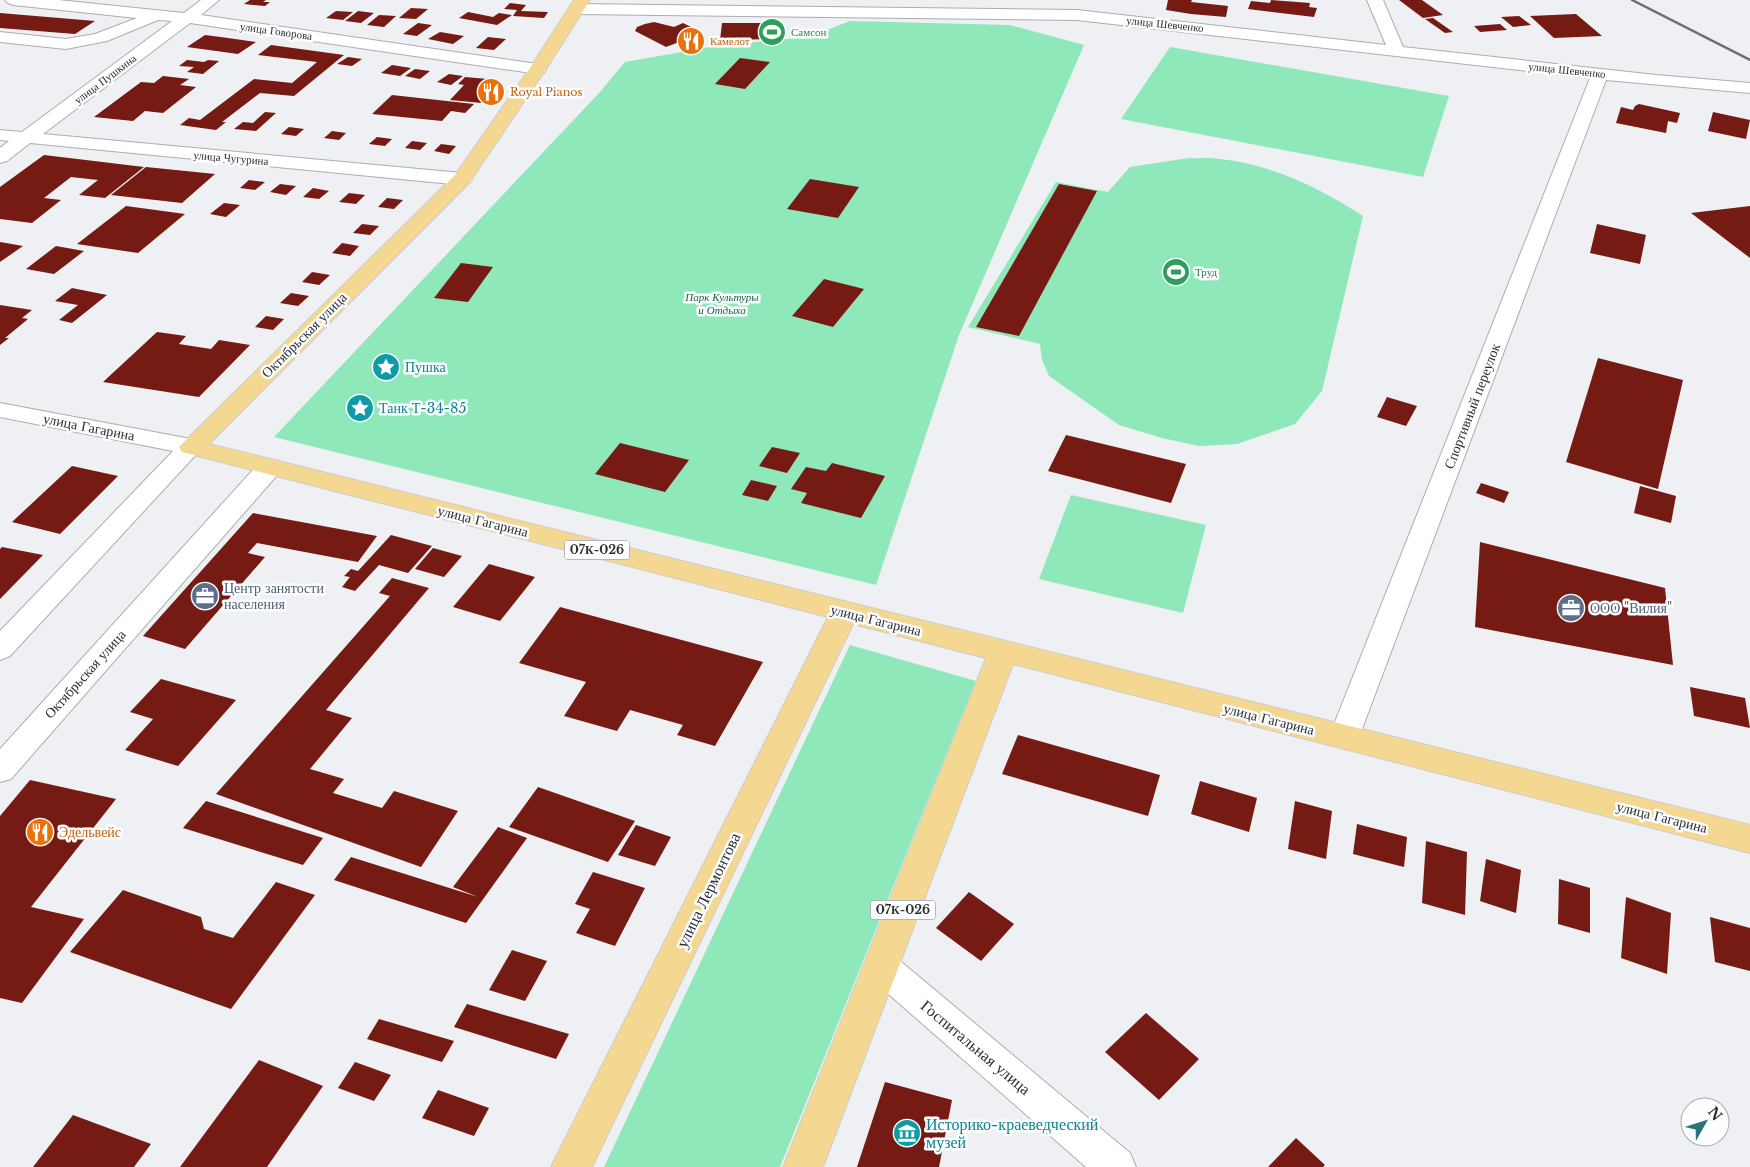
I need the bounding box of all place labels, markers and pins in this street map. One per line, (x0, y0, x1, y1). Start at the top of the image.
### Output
sports icon: Самсон (757, 17, 787, 47)
place label: Самсон (791, 25, 827, 39)
restaurant icon: Камелот (676, 26, 706, 56)
place label: Камелот (710, 34, 750, 48)
restaurant icon: Royal Pianos (476, 77, 506, 107)
place label: Royal Pianos (510, 85, 582, 99)
sports icon: Труд (1161, 257, 1191, 287)
place label: Труд (1195, 265, 1217, 279)
place icon: Пушка (371, 352, 401, 382)
place label: Пушка (405, 358, 446, 376)
place icon: Танк Т-34-85 (345, 393, 375, 423)
place label: Танк Т-34-85 (379, 399, 467, 417)
place label: Центр занятости населения (224, 579, 324, 613)
office icon: Центр занятости населения (190, 581, 220, 611)
office icon: ООО "Вилия" (1556, 593, 1586, 623)
place label: ООО "Вилия" (1590, 599, 1672, 617)
restaurant icon: Эдельвейс (25, 817, 55, 847)
place label: Эдельвейс (59, 823, 121, 841)
place label: Историко-краеведческий музей (926, 1114, 1099, 1152)
museum icon: Историко-краеведческий музей (892, 1118, 922, 1148)

